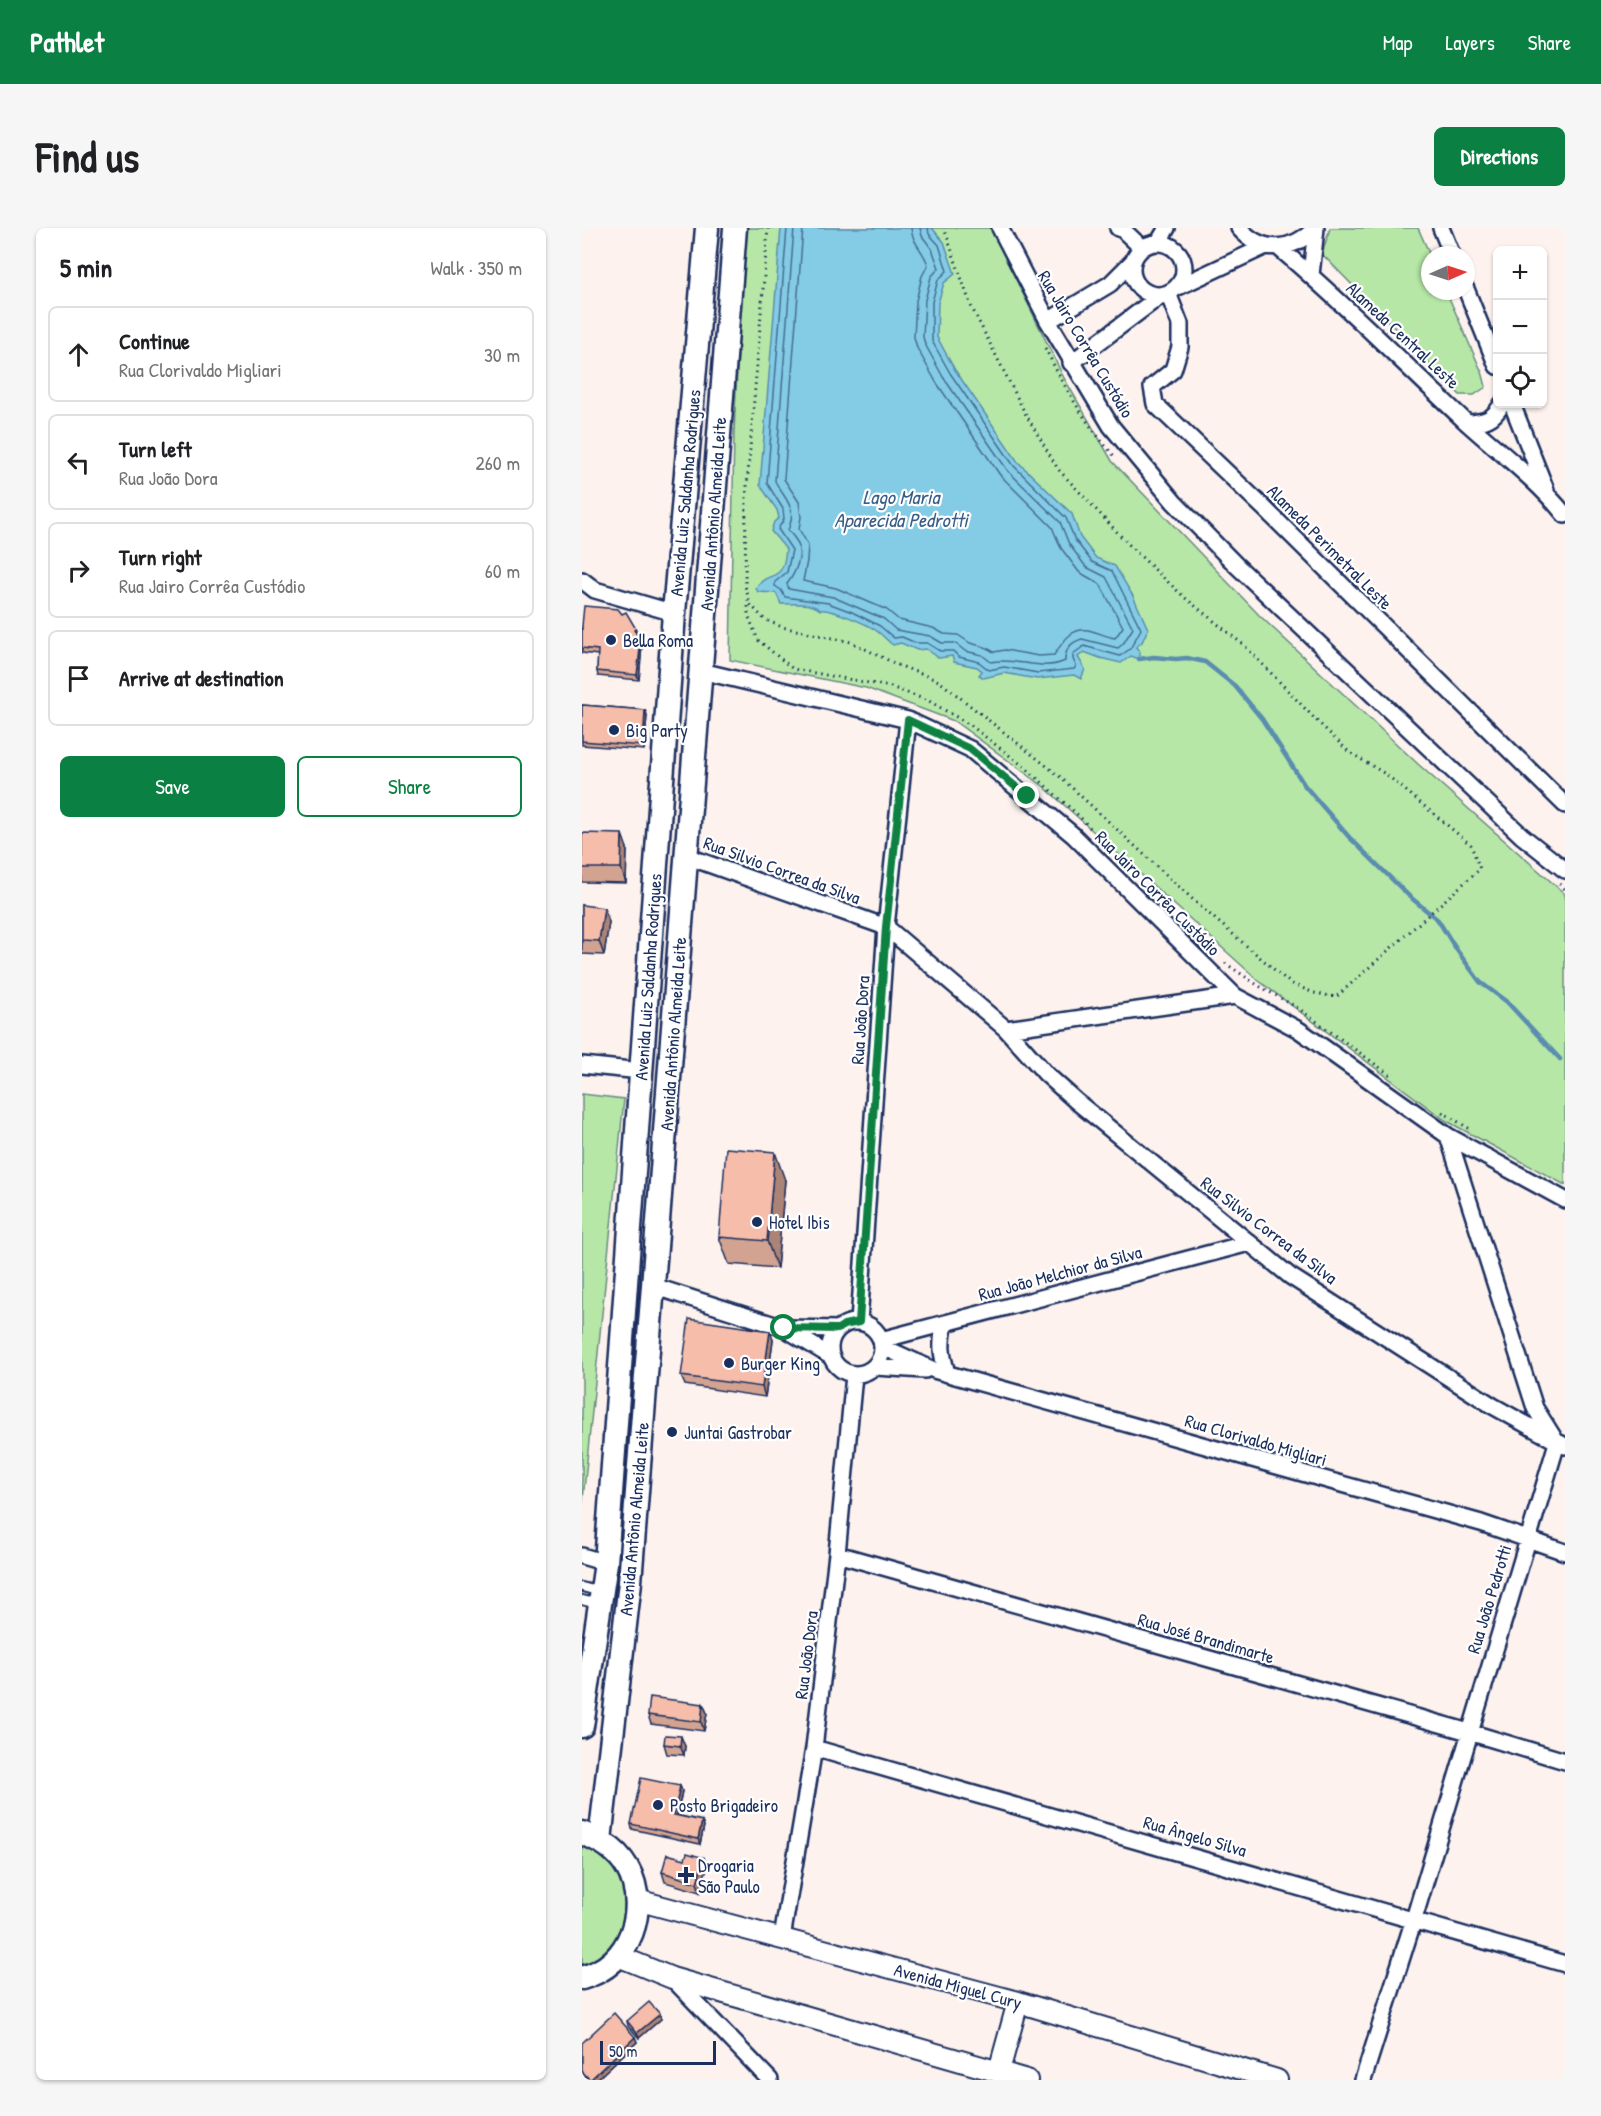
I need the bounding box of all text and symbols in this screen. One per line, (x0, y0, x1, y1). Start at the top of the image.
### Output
text: Pathlet (30, 23, 104, 61)
text: Map (1383, 28, 1412, 57)
text: Layers (1445, 28, 1495, 57)
text: Share (1528, 28, 1571, 57)
button: Directions (1434, 127, 1565, 186)
text: Find us (36, 128, 139, 185)
north arrow (1421, 246, 1475, 300)
map controls (1493, 246, 1547, 408)
button: + (1493, 246, 1547, 300)
text: 5 min (60, 250, 112, 285)
text: Walk · 350 m (430, 254, 522, 281)
street label: Rua Jairo Corrêa Custódio (1032, 266, 1140, 422)
street label: Alameda Central Leste (1341, 276, 1465, 394)
button: − (1493, 300, 1547, 354)
text: Continue (119, 326, 190, 356)
icon: ahead (62, 338, 95, 371)
text: 30 m (484, 341, 520, 368)
button: locate (1493, 354, 1547, 408)
text: Rua Clorivaldo Migliari (119, 356, 282, 383)
street label: Avenida Luiz Saldanha Rodrigues (664, 389, 706, 597)
street label: Avenida Antônio Almeida Leite (694, 416, 732, 612)
text: Turn left (119, 434, 192, 464)
icon: left (62, 446, 95, 479)
text: 260 m (476, 449, 520, 476)
text: Rua João Dora (119, 464, 218, 491)
street label: Alameda Perimetral Leste (1262, 479, 1398, 615)
water label: Lago Maria Aparecida Pedrotti (834, 483, 970, 534)
text: Turn right (119, 542, 202, 572)
icon: right (62, 554, 95, 587)
text: 60 m (485, 557, 520, 584)
text: Rua Jairo Corrêa Custódio (119, 572, 305, 599)
place label: Bella Roma (623, 628, 693, 653)
marker: Bella Roma (604, 633, 618, 647)
icon: arrive (62, 662, 95, 695)
text: Arrive at destination (119, 663, 284, 693)
place label: Big Party (626, 718, 688, 743)
marker: Big Party (607, 723, 621, 737)
button: Save (60, 756, 285, 817)
button: Share (297, 756, 522, 817)
route end (1013, 782, 1039, 808)
street label: Rua Jairo Corrêa Custódio (1090, 825, 1226, 961)
street label: Rua Silvio Correa da Silva (700, 830, 864, 910)
street label: Avenida Luiz Saldanha Rodrigues (628, 873, 668, 1081)
street label: Avenida Antônio Almeida Leite (654, 936, 692, 1132)
street label: Rua João Dora (844, 975, 876, 1065)
street label: Rua Silvio Correa da Silva (1196, 1170, 1342, 1290)
place label: Hotel Ibis (769, 1210, 830, 1235)
marker: Hotel Ibis (750, 1215, 764, 1229)
street label: Rua João Melchior da Silva (976, 1239, 1144, 1307)
route start (770, 1314, 796, 1340)
place label: Burger King (741, 1351, 820, 1376)
marker: Burger King (722, 1356, 736, 1370)
street label: Rua Clorivaldo Migliari (1182, 1408, 1330, 1472)
place label: Juntai Gastrobar (684, 1420, 792, 1445)
street label: Avenida Antônio Almeida Leite (613, 1421, 655, 1617)
marker: Juntai Gastrobar (665, 1425, 679, 1439)
street label: Rua João Pedrotti (1461, 1542, 1517, 1656)
street label: Rua José Brandimarte (1135, 1607, 1277, 1669)
street label: Rua João Dora (788, 1609, 824, 1701)
place label: Posto Brigadeiro (670, 1793, 778, 1818)
marker: Posto Brigadeiro (651, 1798, 665, 1812)
street label: Rua Ângelo Silva (1141, 1809, 1249, 1863)
place label: Drogaria São Paulo (698, 1853, 760, 1899)
marker: Drogaria São Paulo (679, 1868, 693, 1882)
street label: Avenida Miguel Cury (891, 1957, 1025, 2015)
scale bar (600, 2038, 716, 2066)
text: 50 m (609, 2040, 638, 2062)

